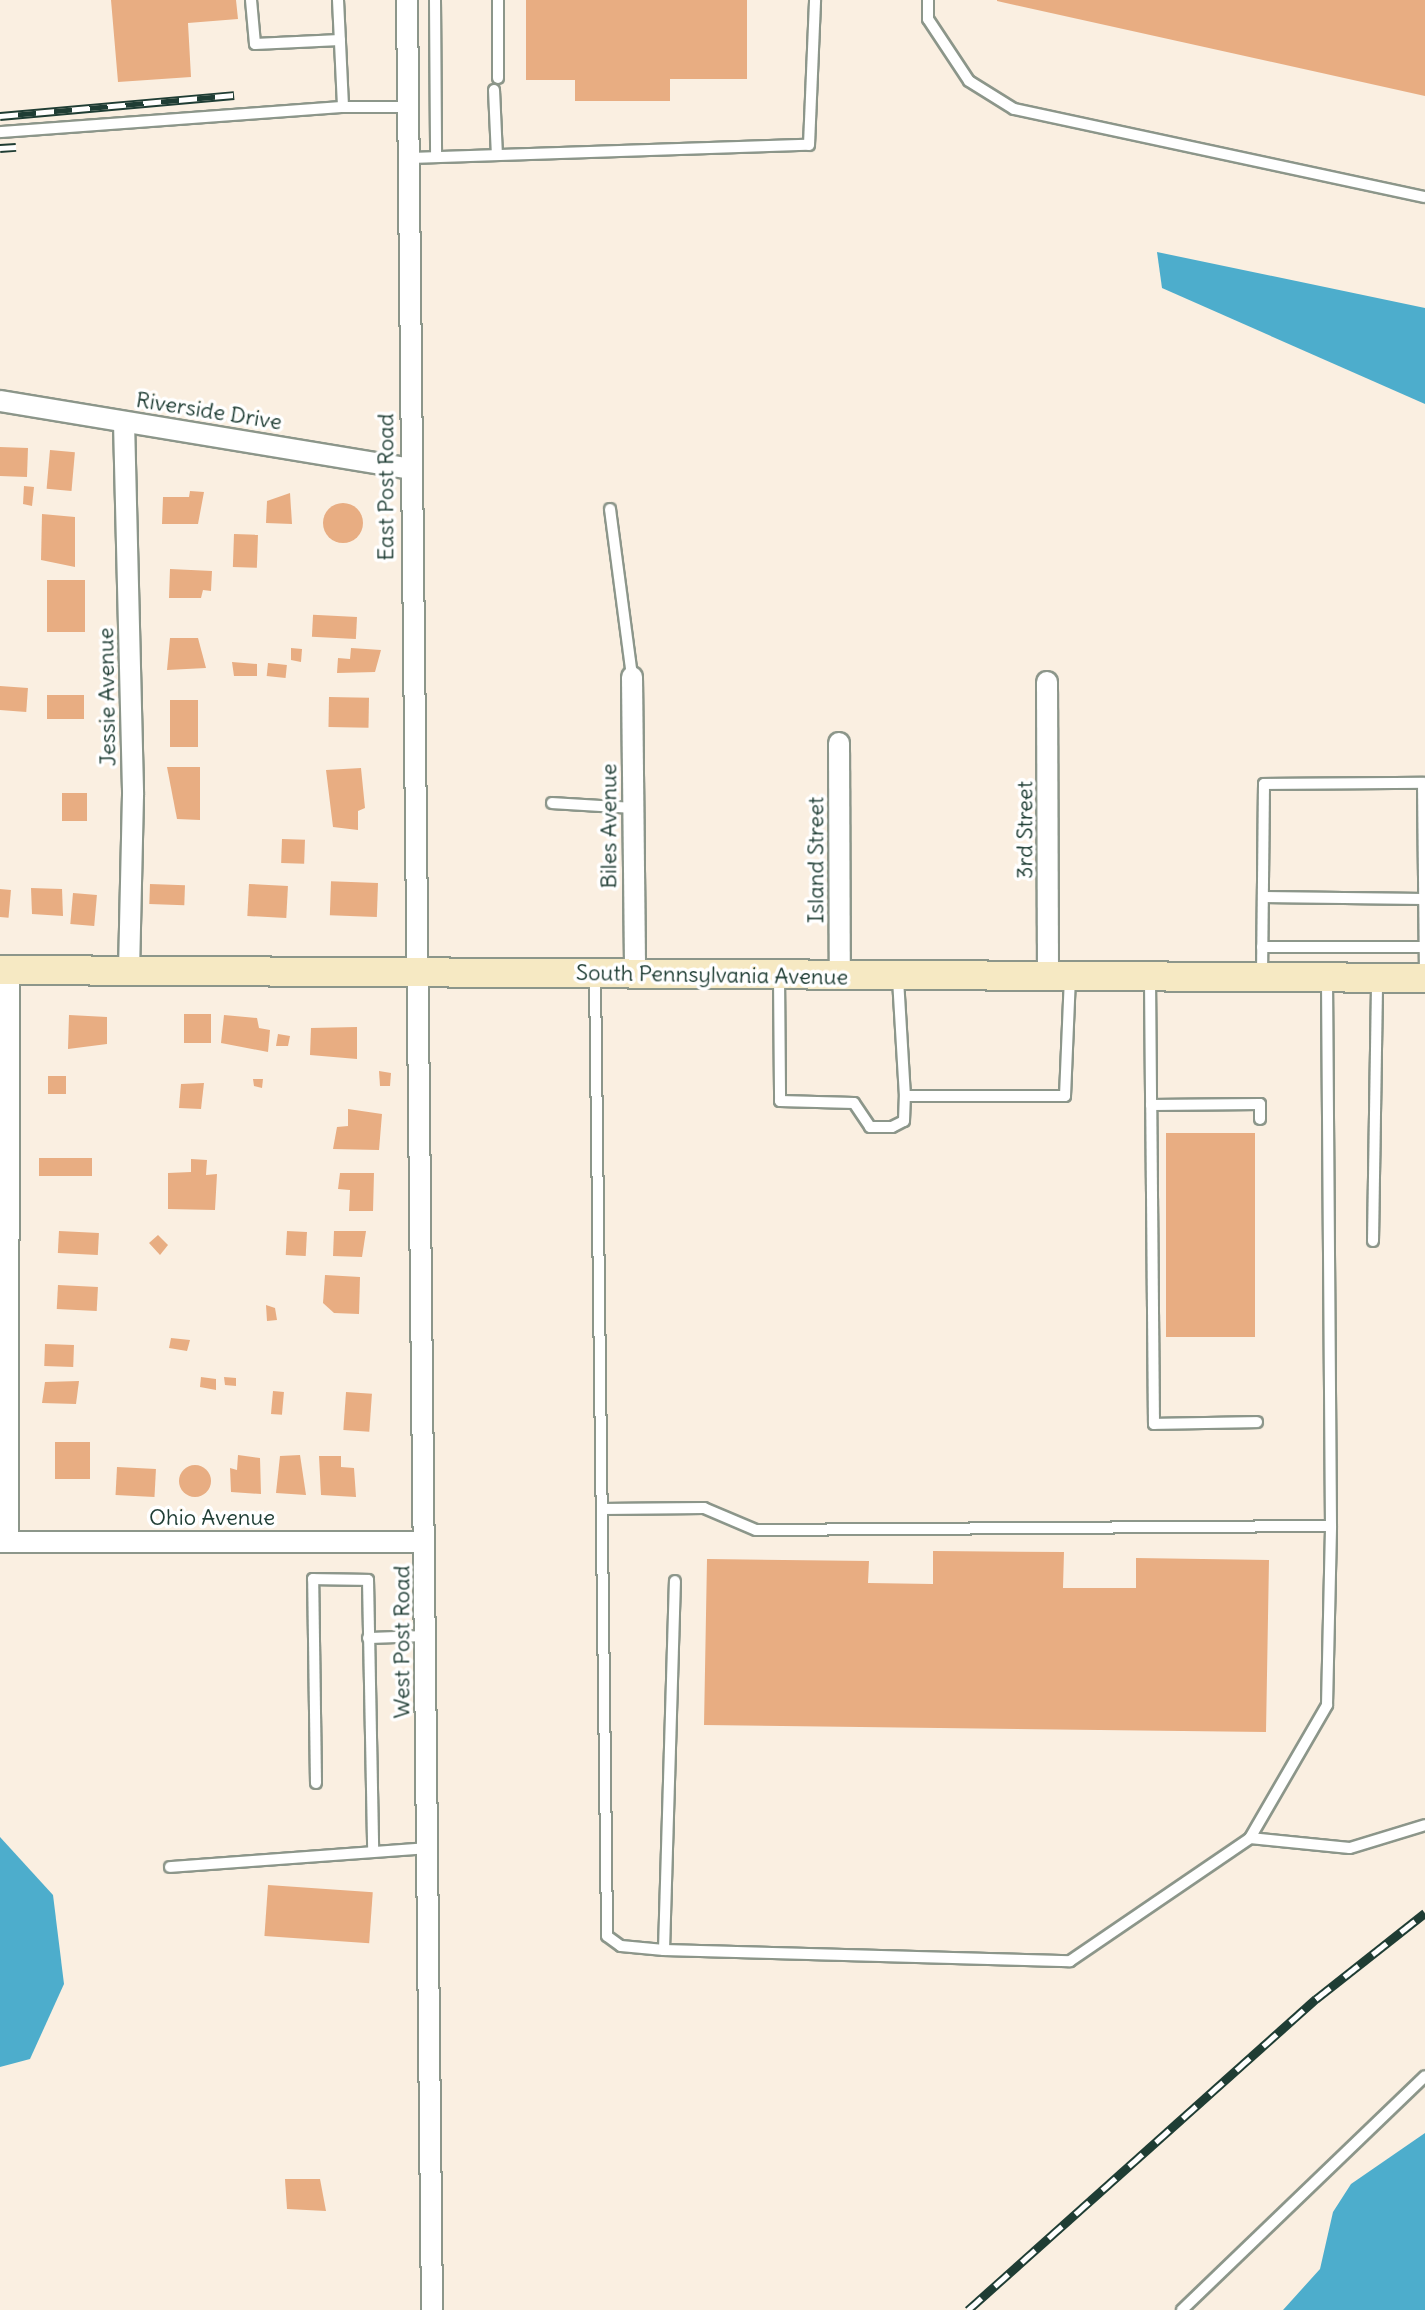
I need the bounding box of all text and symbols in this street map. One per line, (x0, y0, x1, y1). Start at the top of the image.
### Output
street label: Riverside Drive (134, 386, 284, 436)
street label: East Post Road (373, 413, 399, 561)
street label: Jessie Avenue (93, 627, 121, 767)
street label: Biles Avenue (596, 763, 622, 889)
street label: 3rd Street (1012, 781, 1038, 879)
street label: Island Street (803, 797, 829, 923)
street label: South Pennsylvania Avenue (576, 959, 848, 991)
street label: Ohio Avenue (149, 1505, 275, 1531)
street label: West Post Road (389, 1565, 415, 1719)

